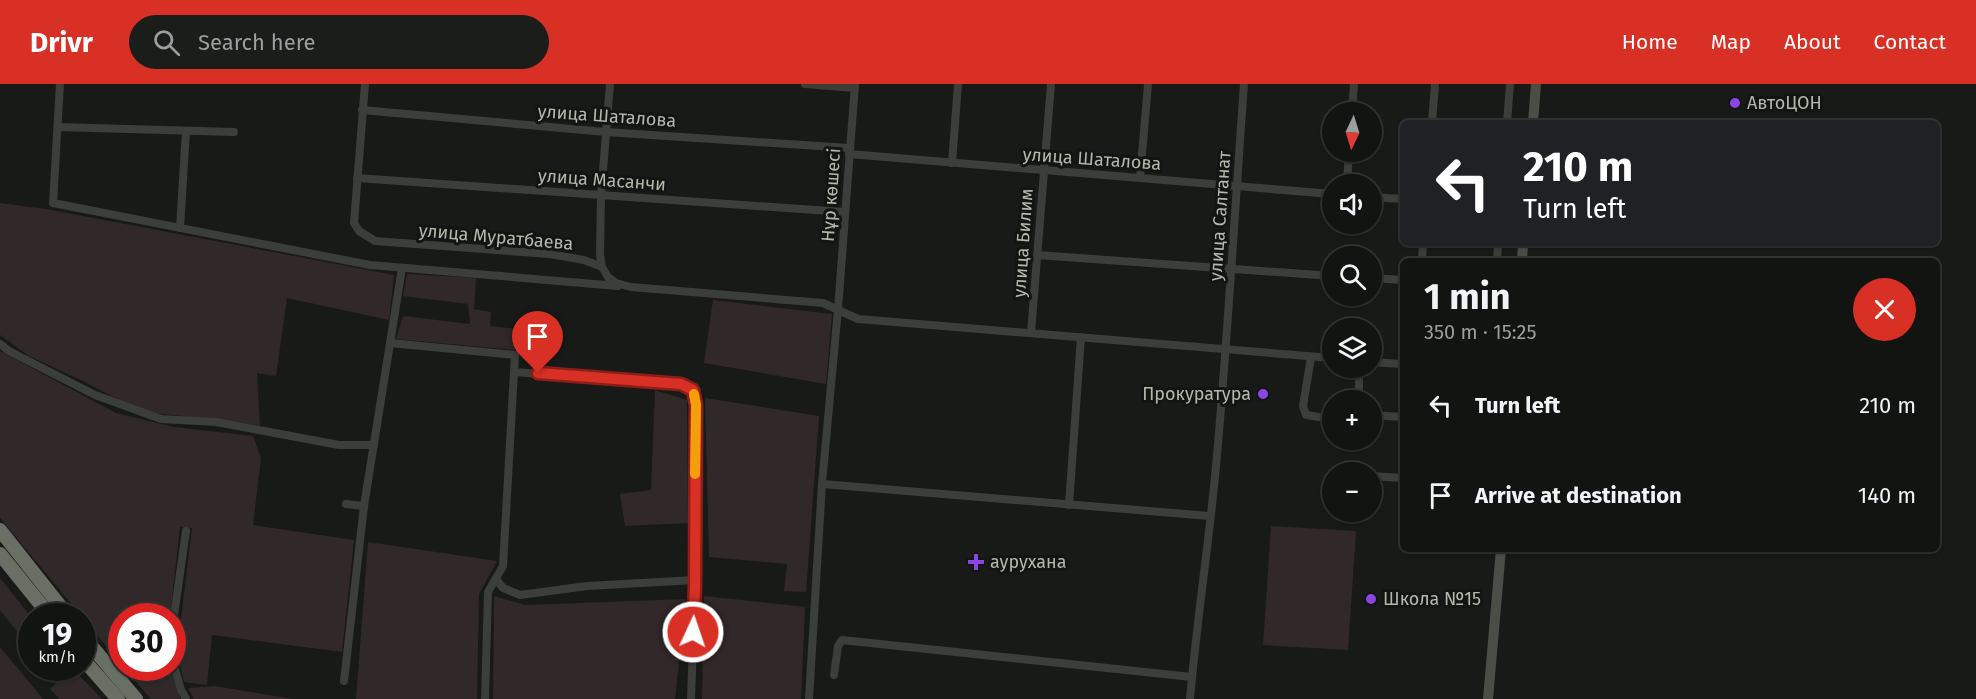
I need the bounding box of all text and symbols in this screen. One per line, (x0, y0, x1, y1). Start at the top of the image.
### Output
search box (129, 15, 549, 69)
text: Drivr (30, 26, 93, 59)
icon: search (150, 26, 183, 59)
text: Search here (198, 29, 315, 56)
text: Home (1622, 29, 1678, 55)
text: Map (1711, 29, 1751, 55)
text: About (1784, 29, 1841, 55)
text: Contact (1874, 29, 1946, 55)
place label: АвтоЦОН (1747, 92, 1822, 114)
marker: АвтоЦОН (1728, 96, 1742, 110)
street label: улица Шаталова (537, 100, 677, 132)
north arrow (1322, 102, 1382, 162)
map controls (1322, 102, 1382, 522)
text: 210 m (1523, 142, 1633, 192)
street label: улица Шаталова (1022, 143, 1162, 175)
icon: left (1424, 144, 1502, 222)
street label: Нұр көшесі (817, 147, 845, 243)
street label: улица Салтанат (1204, 149, 1236, 282)
street label: улица Масанчи (537, 165, 667, 195)
button: sound (1322, 174, 1382, 234)
street label: улица Билим (1008, 188, 1038, 298)
text: Turn left (1523, 193, 1626, 225)
street label: улица Муратбаева (418, 219, 574, 255)
button: search (1322, 246, 1382, 306)
text: 1 min (1424, 275, 1511, 319)
button: close (1853, 278, 1916, 341)
pin (512, 311, 563, 373)
button: layers (1322, 318, 1382, 378)
icon: arrive (521, 320, 554, 353)
text: 350 m · 15:25 (1424, 320, 1536, 344)
place label: Прокуратура (1142, 383, 1251, 405)
marker: Прокуратура (1256, 387, 1270, 401)
icon: left (1424, 389, 1457, 422)
button: + (1322, 390, 1382, 450)
text: Turn left (1475, 392, 1560, 419)
text: 210 m (1859, 392, 1916, 419)
button: − (1322, 462, 1382, 522)
icon: arrive (1424, 479, 1457, 512)
text: Arrive at destination (1475, 482, 1682, 509)
text: 140 m (1858, 482, 1916, 509)
place label: аурухана (990, 551, 1067, 573)
marker: аурухана (967, 553, 985, 571)
place label: Школа №15 (1383, 588, 1481, 610)
marker: Школа №15 (1364, 592, 1378, 606)
position arrow (661, 600, 725, 664)
speed limit sign: 30 (108, 603, 186, 681)
text: 19 (42, 617, 72, 653)
text: km/h (38, 648, 76, 666)

